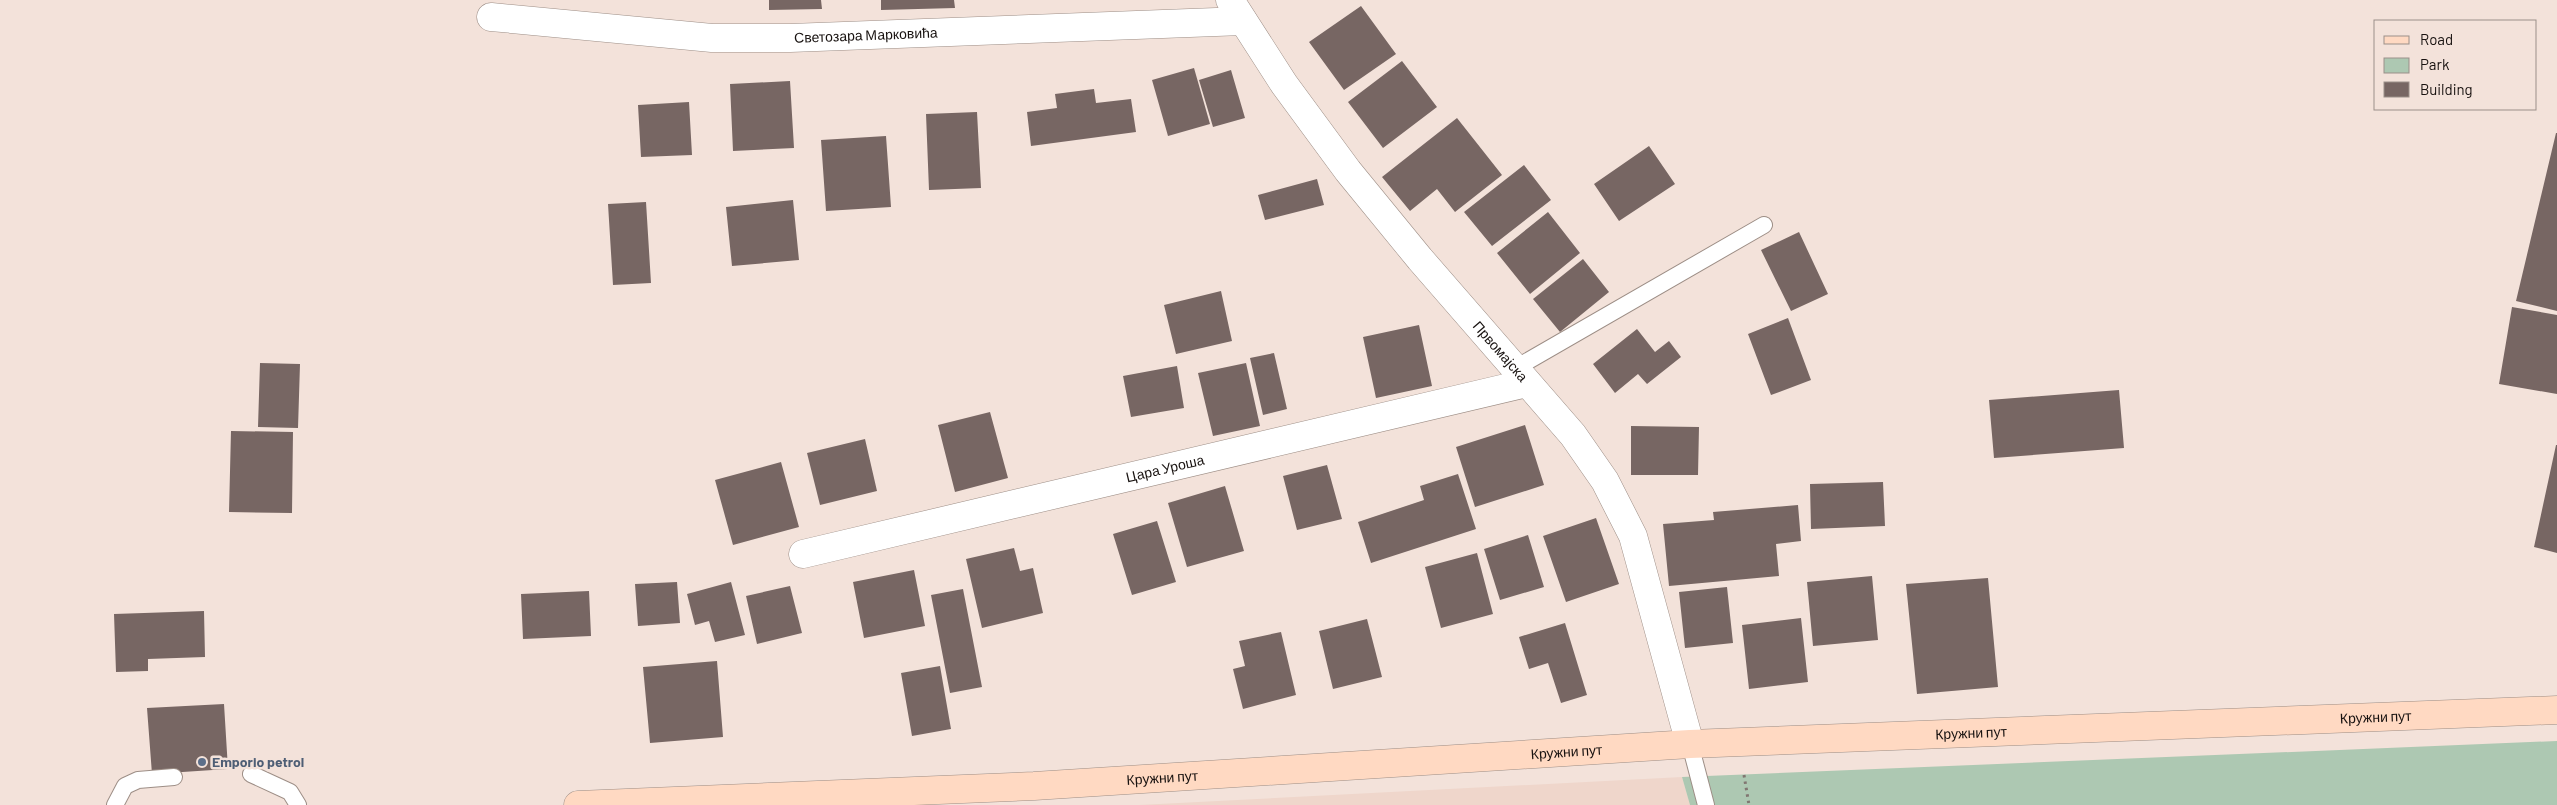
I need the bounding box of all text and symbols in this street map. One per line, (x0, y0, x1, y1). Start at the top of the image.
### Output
legend (2374, 20, 2537, 110)
street label: Светозара Марковића (794, 23, 938, 46)
text: Road (2420, 30, 2453, 48)
text: Park (2420, 55, 2450, 73)
text: Building (2420, 80, 2473, 98)
street label: Првомајска (1470, 317, 1532, 385)
street label: Цара Уроша (1124, 451, 1206, 485)
street label: Кружни пут (2340, 707, 2412, 727)
street label: Кружни пут (1935, 723, 2008, 742)
street label: Кружни пут (1530, 741, 1603, 762)
place label: Emporio petrol (212, 753, 304, 770)
marker: Emporio petrol (196, 756, 208, 768)
street label: Кружни пут (1126, 766, 1199, 788)

